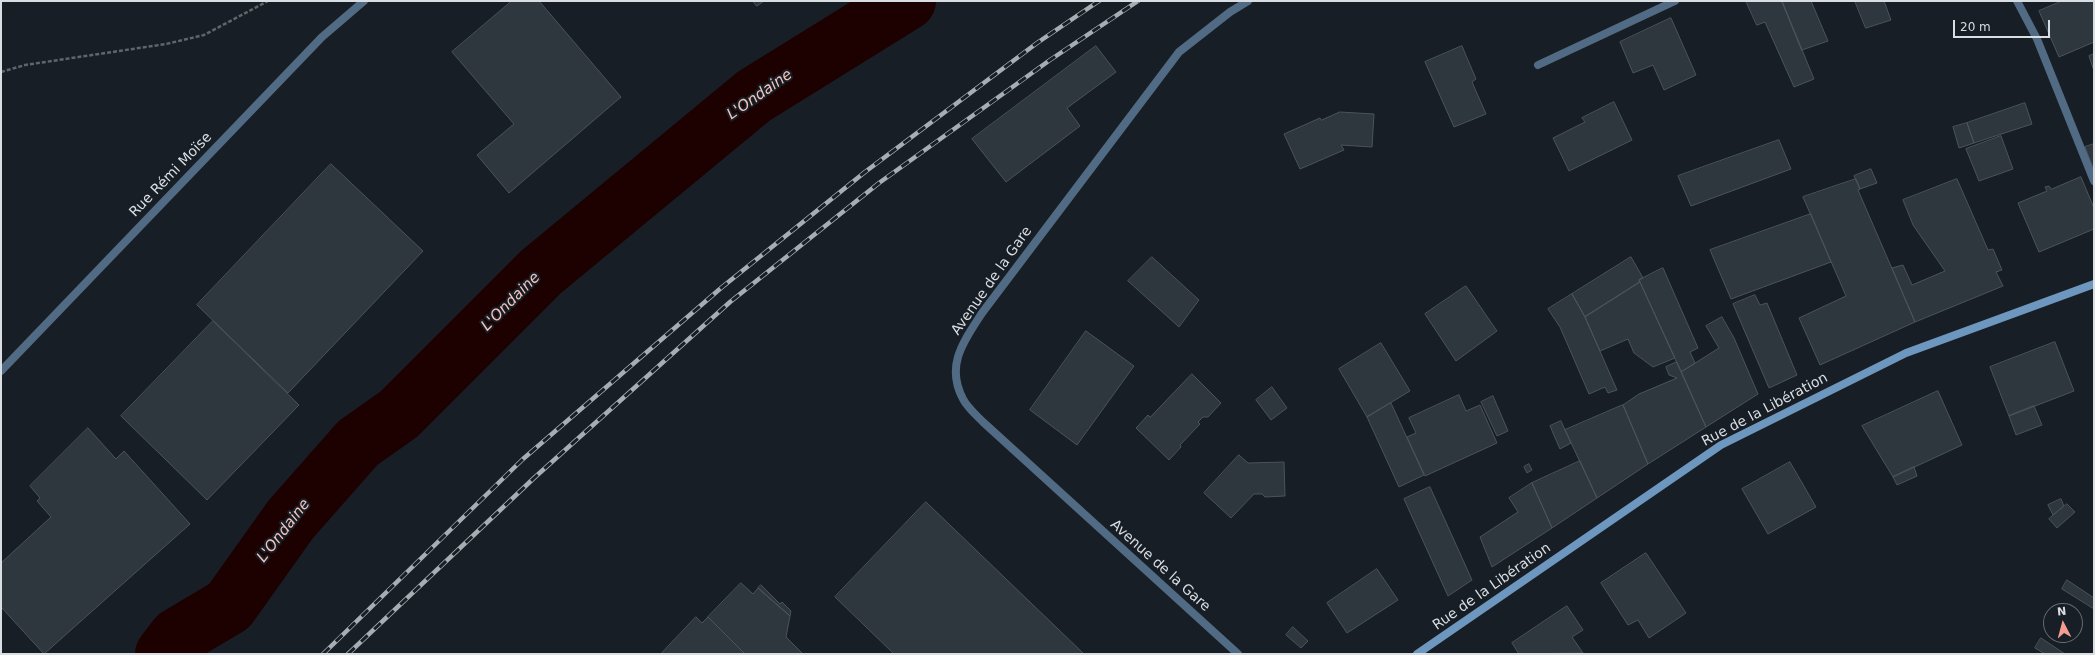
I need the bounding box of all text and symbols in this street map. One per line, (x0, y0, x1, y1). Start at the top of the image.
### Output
scale bar (1955, 12, 2052, 38)
text: 20 m (1960, 20, 1991, 34)
water label: L'Ondaine (724, 66, 796, 124)
street label: Rue Rémi Moïse (126, 129, 216, 221)
street label: Avenue de la Gare (948, 223, 1036, 339)
water label: L'Ondaine (478, 269, 544, 335)
street label: Rue de la Libération (1699, 370, 1831, 450)
water label: L'Ondaine (254, 496, 314, 566)
street label: Avenue de la Gare (1107, 517, 1213, 615)
street label: Rue de la Libération (1430, 540, 1554, 634)
north arrow (2043, 603, 2083, 643)
text: N (2057, 605, 2067, 619)

